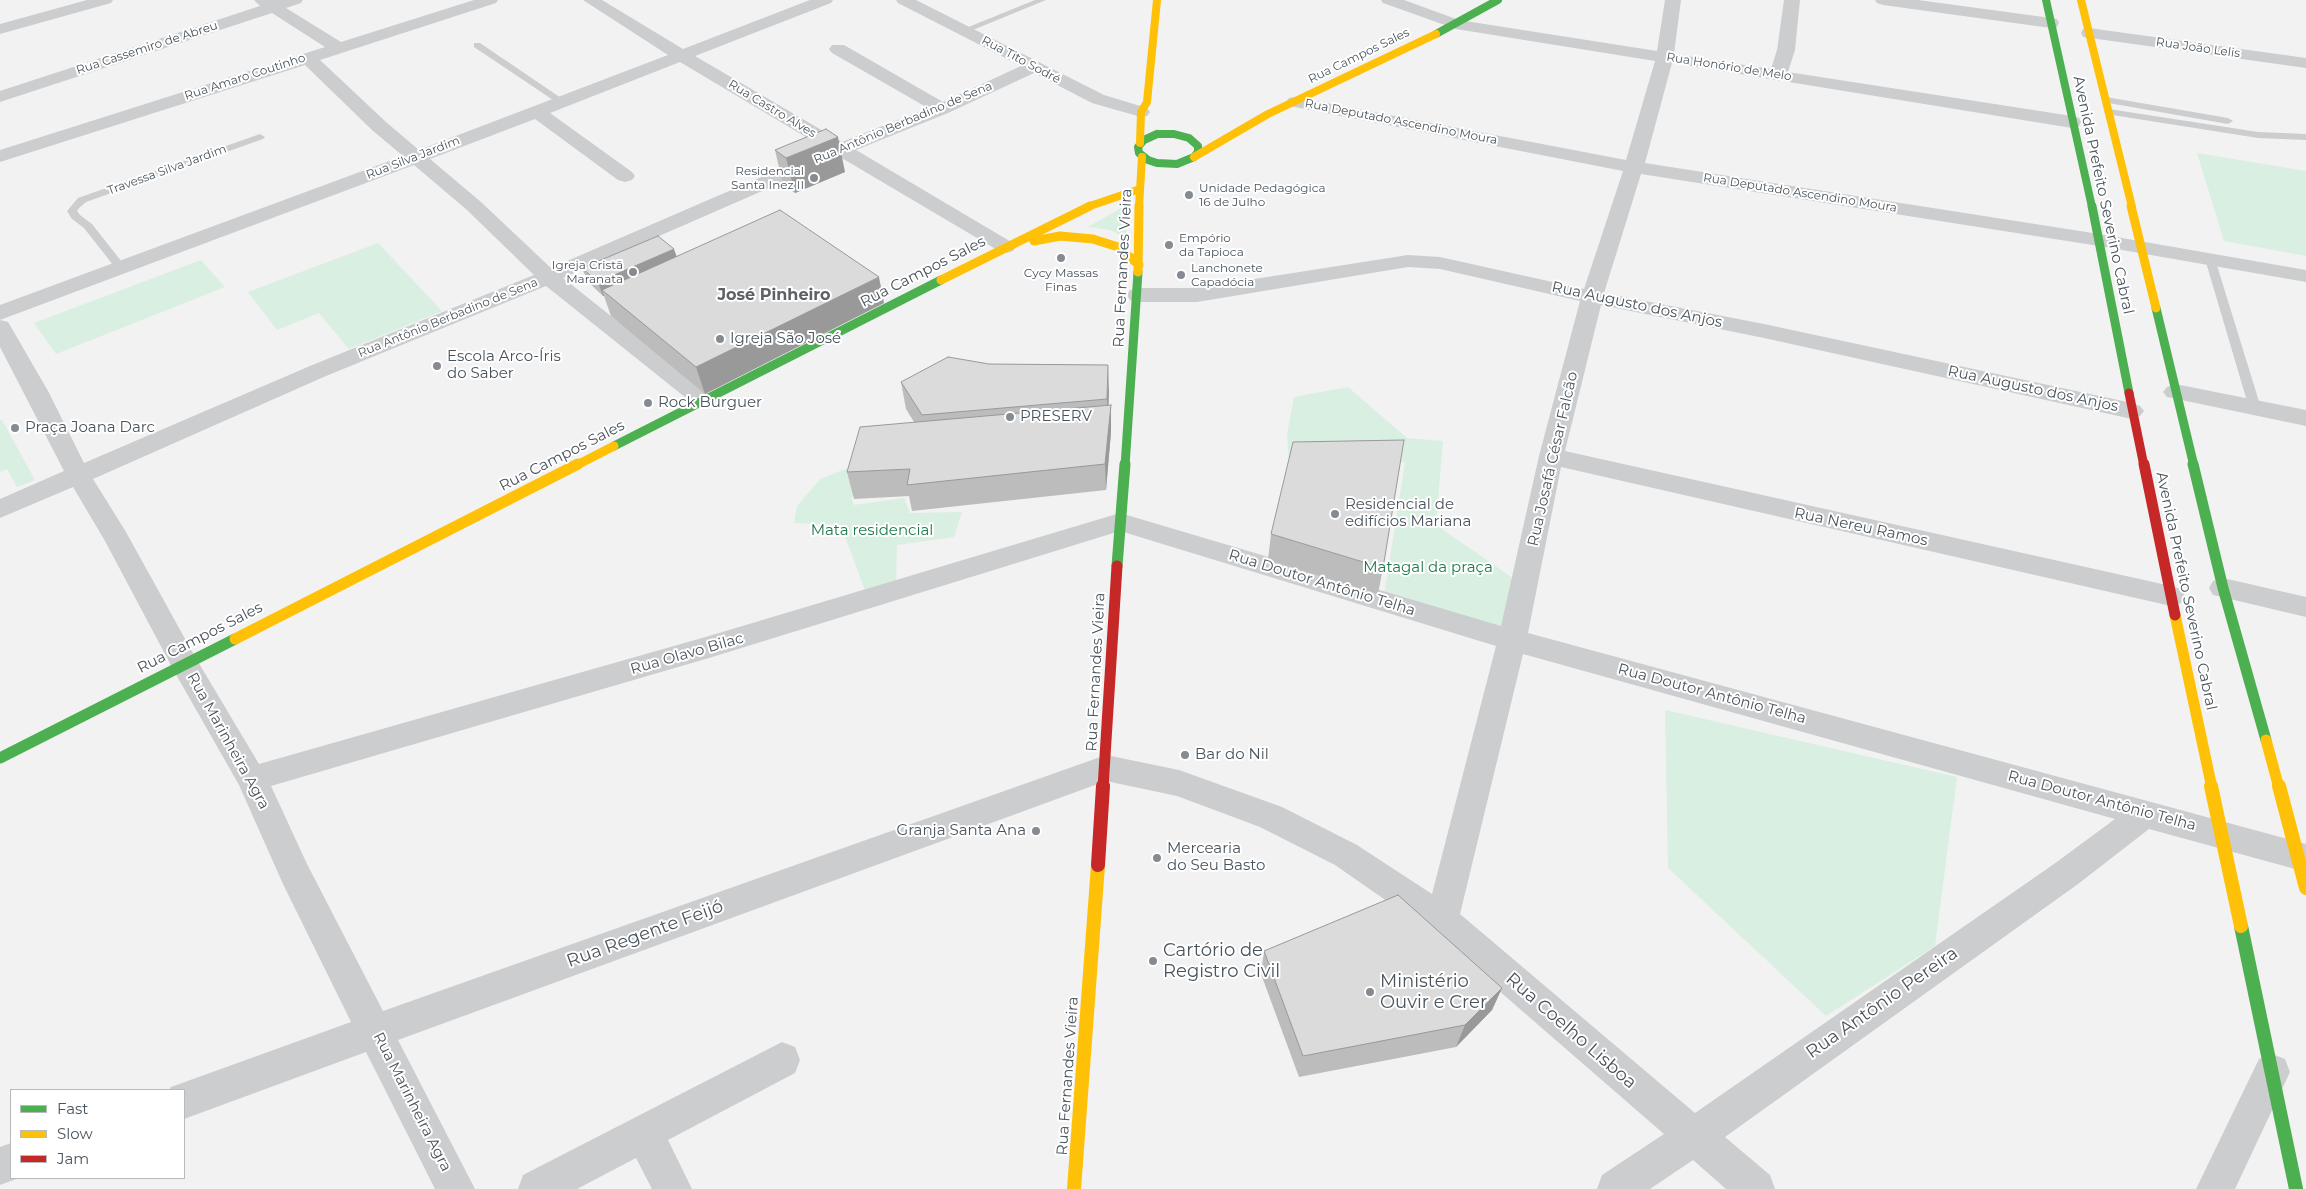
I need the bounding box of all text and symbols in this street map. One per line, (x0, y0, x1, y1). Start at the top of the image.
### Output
street label: Rua Cassemiro de Abreu (74, 18, 220, 78)
street label: Rua Campos Sales (1306, 25, 1412, 87)
street label: Rua Tito Sodré (979, 33, 1063, 87)
street label: Rua João Lelis (2155, 35, 2241, 61)
street label: Rua Honório de Melo (1665, 50, 1793, 84)
street label: Rua Amaro Coutinho (183, 51, 307, 103)
street label: Avenida Prefeito Severino Cabral (2069, 74, 2137, 316)
street label: Rua Castro Alves (726, 77, 818, 141)
street label: Rua Antônio Berbadino de Sena (812, 79, 994, 167)
street label: Rua Deputado Ascendino Moura (1304, 96, 1498, 148)
street label: Rua Silva Jardim (364, 134, 462, 182)
street label: Travessa Silva Jardim (105, 142, 229, 198)
place label: Residencial Santa Inez II (731, 164, 804, 192)
street label: Rua Deputado Ascendino Moura (1702, 171, 1898, 215)
marker: Residencial Santa Inez II (808, 172, 820, 184)
place label: Unidade Pedagógica 16 de Julho (1199, 181, 1326, 209)
street label: Rua Fernandes Vieira (1110, 188, 1136, 348)
marker: Unidade Pedagógica 16 de Julho (1183, 189, 1195, 201)
place label: Empório da Tapioca (1179, 231, 1244, 259)
street label: Rua Campos Sales (857, 233, 989, 311)
marker: Empório da Tapioca (1163, 239, 1175, 251)
marker: Cycy Massas Finas (1055, 252, 1067, 264)
place label: Igreja Cristã Maranata (552, 258, 623, 286)
place label: Lanchonete Capadócia (1191, 261, 1263, 289)
marker: Igreja Cristã Maranata (627, 266, 639, 278)
place label: Cycy Massas Finas (1024, 266, 1098, 294)
marker: Lanchonete Capadócia (1175, 269, 1187, 281)
street label: Rua Antônio Berbadino de Sena (356, 275, 540, 361)
street label: Rua Augusto dos Anjos (1550, 278, 1724, 332)
district label: José Pinheiro (717, 285, 831, 305)
place label: Igreja São José (730, 330, 841, 348)
marker: Igreja São José (714, 333, 726, 345)
place label: Escola Arco-Íris do Saber (447, 348, 561, 383)
marker: Escola Arco-Íris do Saber (431, 360, 443, 372)
street label: Rua Augusto dos Anjos (1946, 362, 2120, 416)
street label: Rua Josafá César Falcão (1524, 370, 1582, 548)
place label: Rock Burguer (658, 394, 762, 412)
marker: Rock Burguer (642, 397, 654, 409)
place label: PRESERV (1020, 408, 1092, 426)
marker: PRESERV (1004, 411, 1016, 423)
street label: Rua Campos Sales (496, 417, 628, 495)
place label: Praça Joana Darc (25, 419, 155, 437)
marker: Praça Joana Darc (9, 422, 21, 434)
street label: Avenida Prefeito Severino Cabral (2152, 470, 2220, 712)
place label: Residencial de edifícios Mariana (1345, 496, 1471, 531)
street label: Rua Nereu Ramos (1793, 504, 1929, 550)
marker: Residencial de edifícios Mariana (1329, 508, 1341, 520)
park label: Mata residencial (811, 522, 933, 540)
street label: Rua Doutor Antônio Telha (1227, 546, 1417, 620)
park label: Matagal da praça (1363, 559, 1493, 577)
street label: Rua Fernandes Vieira (1083, 592, 1109, 752)
street label: Rua Campos Sales (134, 599, 266, 677)
street label: Rua Olavo Bilac (628, 629, 746, 679)
street label: Rua Doutor Antônio Telha (1616, 660, 1808, 728)
street label: Rua Marinheira Agra (183, 669, 273, 813)
place label: Bar do Nil (1195, 746, 1269, 764)
marker: Bar do Nil (1179, 749, 1191, 761)
street label: Rua Doutor Antônio Telha (2006, 767, 2198, 835)
place label: Granja Santa Ana (897, 822, 1026, 840)
marker: Granja Santa Ana (1030, 825, 1042, 837)
place label: Mercearia do Seu Basto (1167, 840, 1265, 875)
marker: Mercearia do Seu Basto (1151, 852, 1163, 864)
street label: Rua Regente Feijó (564, 896, 726, 972)
place label: Cartório de Registro Civil (1163, 940, 1280, 982)
street label: Rua Antônio Pereira (1802, 942, 1962, 1064)
marker: Cartório de Registro Civil (1147, 955, 1159, 967)
street label: Rua Coelho Lisboa (1501, 968, 1641, 1094)
place label: Ministério Ouvir e Crer (1380, 971, 1487, 1014)
marker: Ministério Ouvir e Crer (1364, 986, 1376, 998)
street label: Rua Fernandes Vieira (1053, 996, 1083, 1156)
street label: Rua Marinheira Agra (369, 1029, 455, 1175)
legend (10, 1089, 185, 1179)
text: Fast (57, 1099, 88, 1118)
text: Slow (57, 1124, 93, 1143)
text: Jam (57, 1149, 89, 1168)

